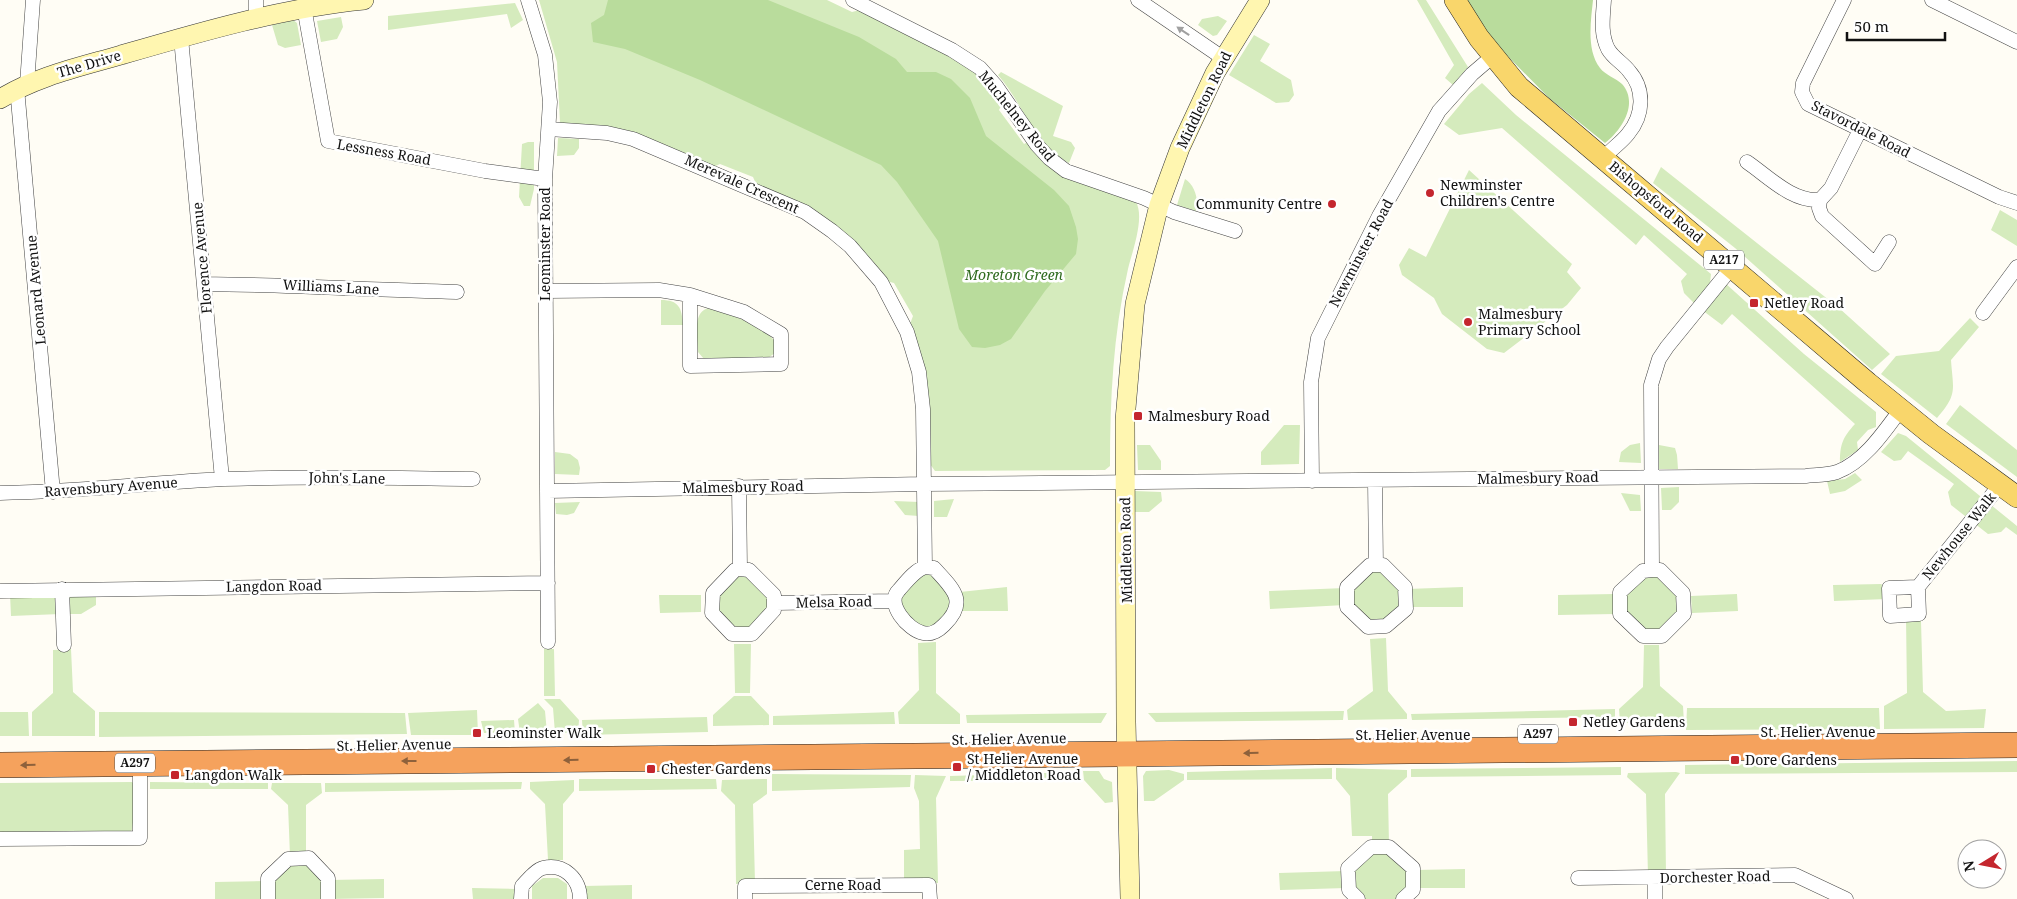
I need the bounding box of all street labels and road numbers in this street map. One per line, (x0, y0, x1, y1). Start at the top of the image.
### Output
street label: The Drive (55, 45, 123, 82)
street label: Middleton Road (1172, 48, 1236, 152)
street label: Muchelney Road (975, 66, 1060, 165)
street label: Stavordale Road (1808, 95, 1914, 162)
street label: Lessness Road (335, 134, 433, 169)
street label: Merevale Crescent (682, 150, 803, 217)
street label: Bishopsford Road (1605, 157, 1708, 247)
street label: Leominster Road (535, 187, 554, 301)
street label: Newminster Road (1324, 195, 1397, 310)
street label: Florence Avenue (187, 201, 216, 315)
street label: Leonard Avenue (21, 234, 50, 346)
road number: A217 (1704, 250, 1744, 270)
street label: Williams Lane (282, 274, 380, 299)
street label: John's Lane (308, 467, 385, 488)
street label: Malmesbury Road (1477, 467, 1599, 488)
street label: Ravensbury Avenue (44, 472, 178, 501)
street label: Malmesbury Road (682, 476, 804, 497)
street label: Newhouse Walk (1917, 487, 2000, 583)
street label: Middleton Road (1115, 496, 1136, 603)
street label: Langdon Road (226, 575, 323, 596)
street label: Melsa Road (796, 591, 873, 612)
street label: St. Helier Avenue (1761, 722, 1875, 741)
road number: A297 (1518, 724, 1558, 744)
street label: St. Helier Avenue (1356, 725, 1470, 744)
street label: St. Helier Avenue (951, 728, 1067, 749)
street label: St. Helier Avenue (336, 734, 452, 755)
road number: A297 (115, 754, 155, 772)
street label: Dorchester Road (1659, 866, 1771, 887)
street label: Cerne Road (805, 875, 882, 894)

